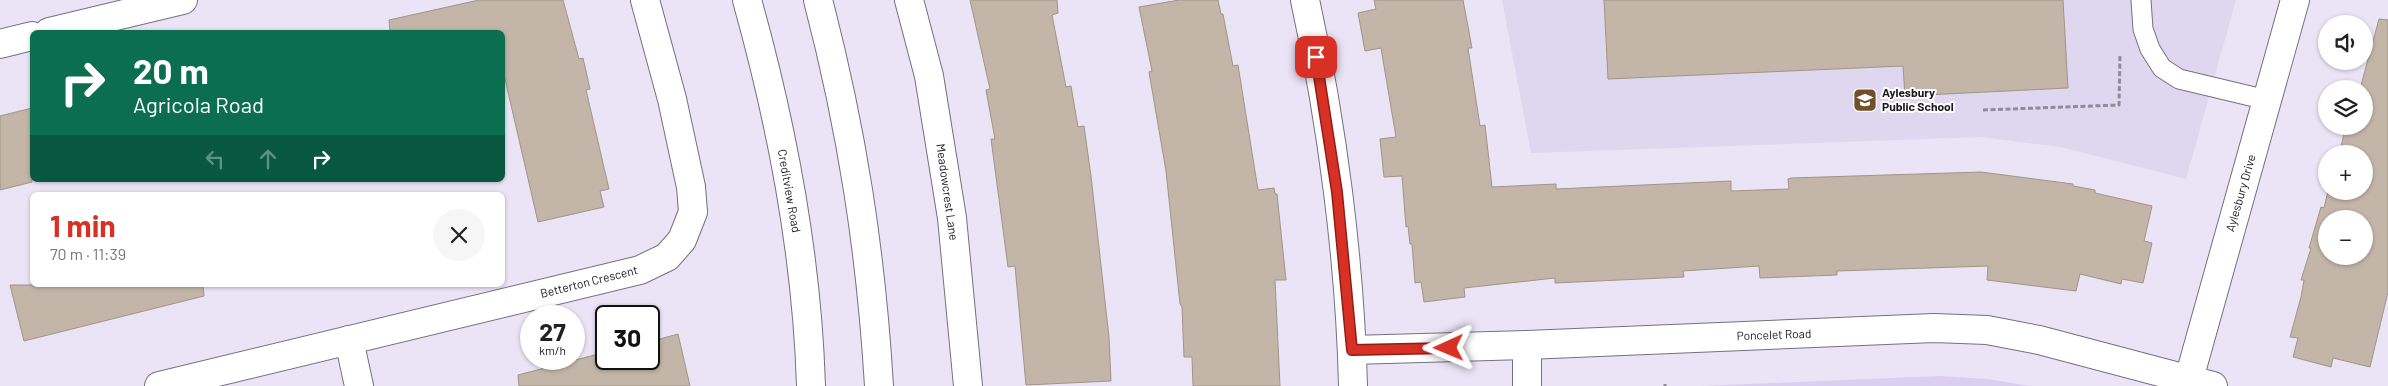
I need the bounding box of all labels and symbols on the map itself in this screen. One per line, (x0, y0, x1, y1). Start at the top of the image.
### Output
pin (1295, 36, 1337, 78)
place label: Aylesbury Public School (1882, 85, 1954, 113)
school or university icon: Aylesbury Public School (1852, 87, 1878, 113)
street label: Meadowcrest Lane (934, 143, 962, 241)
street label: Creditview Road (776, 148, 804, 234)
street label: Aylesbury Drive (2222, 153, 2258, 233)
street label: Betterton Crescent (539, 262, 639, 300)
speed limit sign: 30 (595, 305, 660, 370)
position arrow (1422, 321, 1474, 373)
street label: Poncelet Road (1736, 326, 1812, 342)

